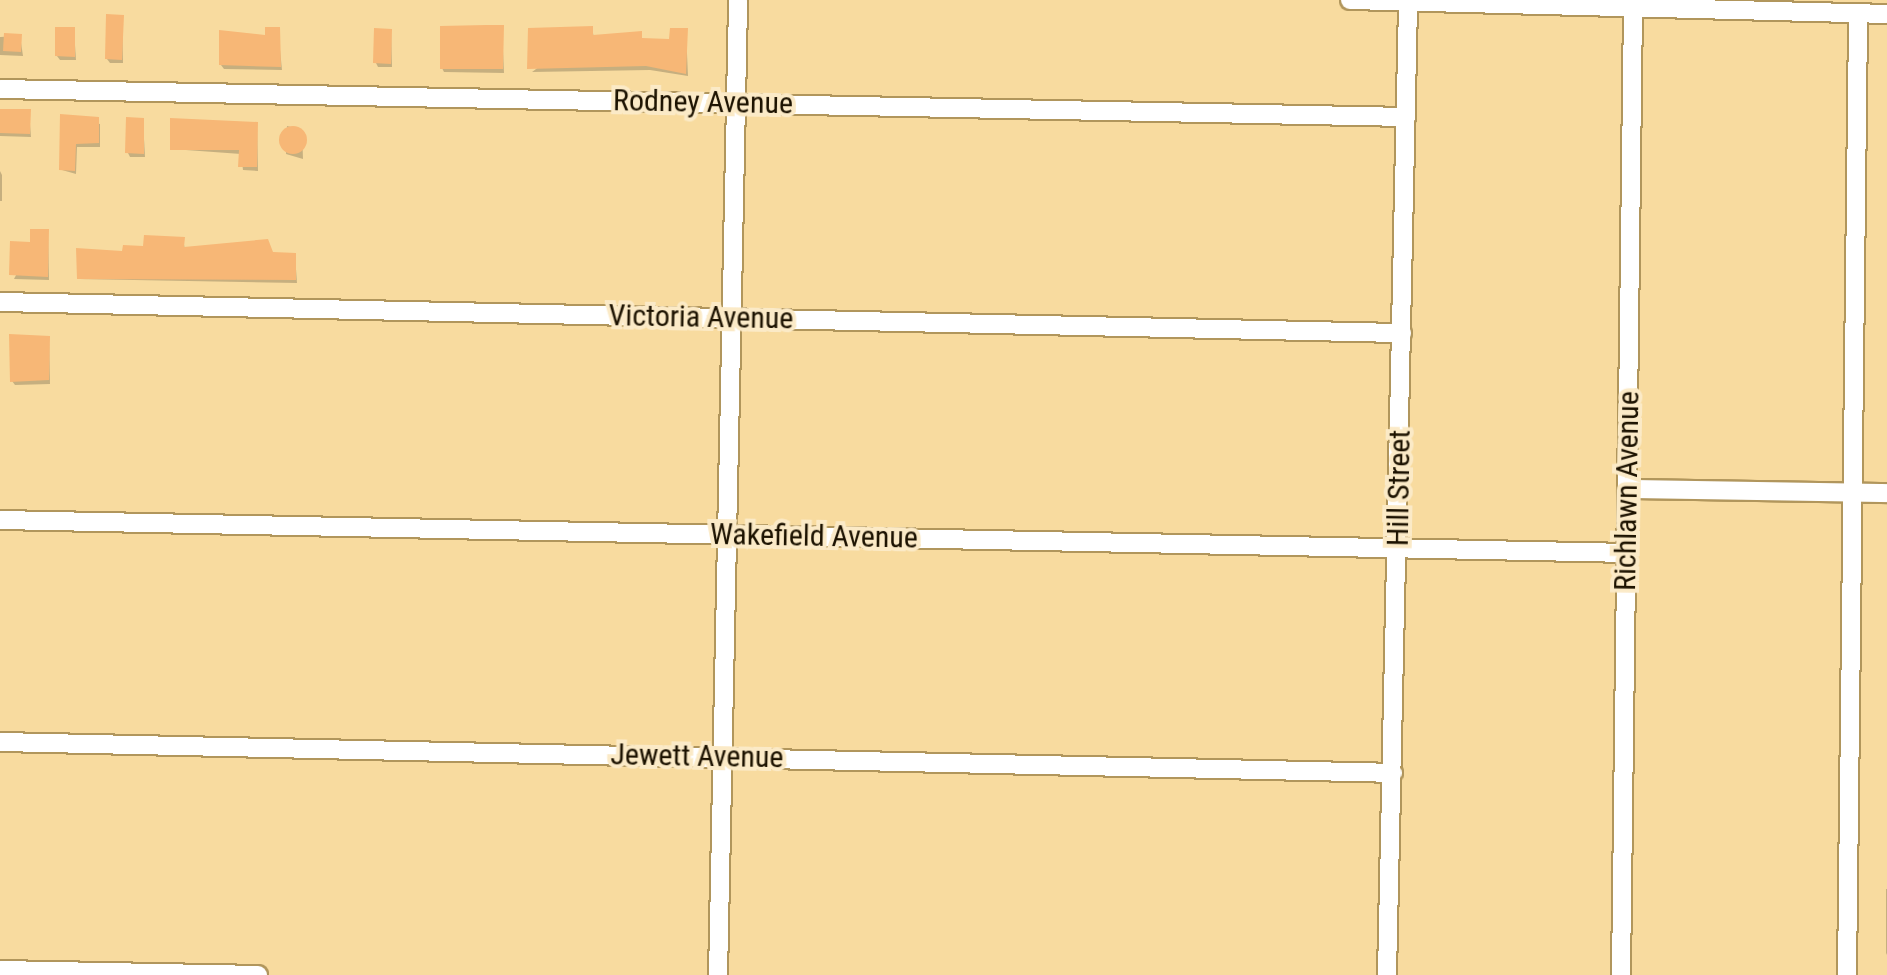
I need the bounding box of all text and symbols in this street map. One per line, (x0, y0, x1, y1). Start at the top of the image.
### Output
street label: Rodney Avenue (613, 82, 793, 122)
street label: Victoria Avenue (608, 297, 794, 337)
street label: Richlawn Avenue (1607, 391, 1647, 591)
street label: Hill Street (1380, 429, 1418, 547)
street label: Wakefield Avenue (710, 516, 918, 556)
street label: Jewett Avenue (610, 736, 784, 776)

